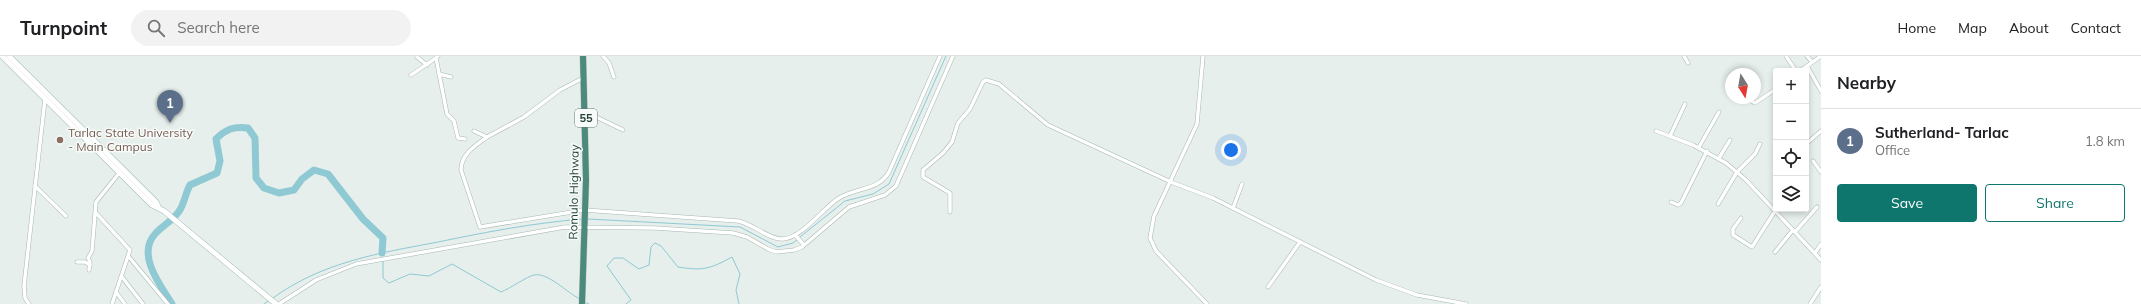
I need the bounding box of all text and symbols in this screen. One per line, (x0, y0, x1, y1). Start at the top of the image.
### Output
search box (131, 10, 411, 46)
text: Turnpoint (20, 16, 107, 40)
icon: search (145, 17, 167, 39)
text: Search here (177, 18, 260, 37)
text: Home (1897, 19, 1936, 37)
text: Map (1958, 19, 1987, 37)
text: About (2009, 19, 2049, 37)
text: Contact (2071, 19, 2121, 37)
north arrow (1725, 68, 1761, 104)
map controls (1773, 68, 1809, 212)
button: + (1773, 68, 1809, 104)
text: Nearby (1837, 72, 1896, 93)
pin: 1 (157, 90, 183, 123)
button: − (1773, 104, 1809, 140)
road number: 55 (575, 109, 597, 127)
text: Sutherland- Tarlac (1875, 123, 2009, 142)
place label: Tarlac State University - Main Campus (68, 125, 194, 154)
text: 1 (1846, 133, 1854, 149)
text: 1.8 km (2085, 133, 2125, 149)
marker: Tarlac State University - Main Campus (55, 135, 65, 145)
your location (1221, 140, 1241, 160)
button: locate (1773, 140, 1809, 176)
text: Office (1875, 142, 1910, 158)
street label: Romulo Highway (565, 144, 582, 240)
button: layers (1773, 176, 1809, 212)
button: Save (1837, 184, 1977, 222)
button: Share (1985, 184, 2125, 222)

